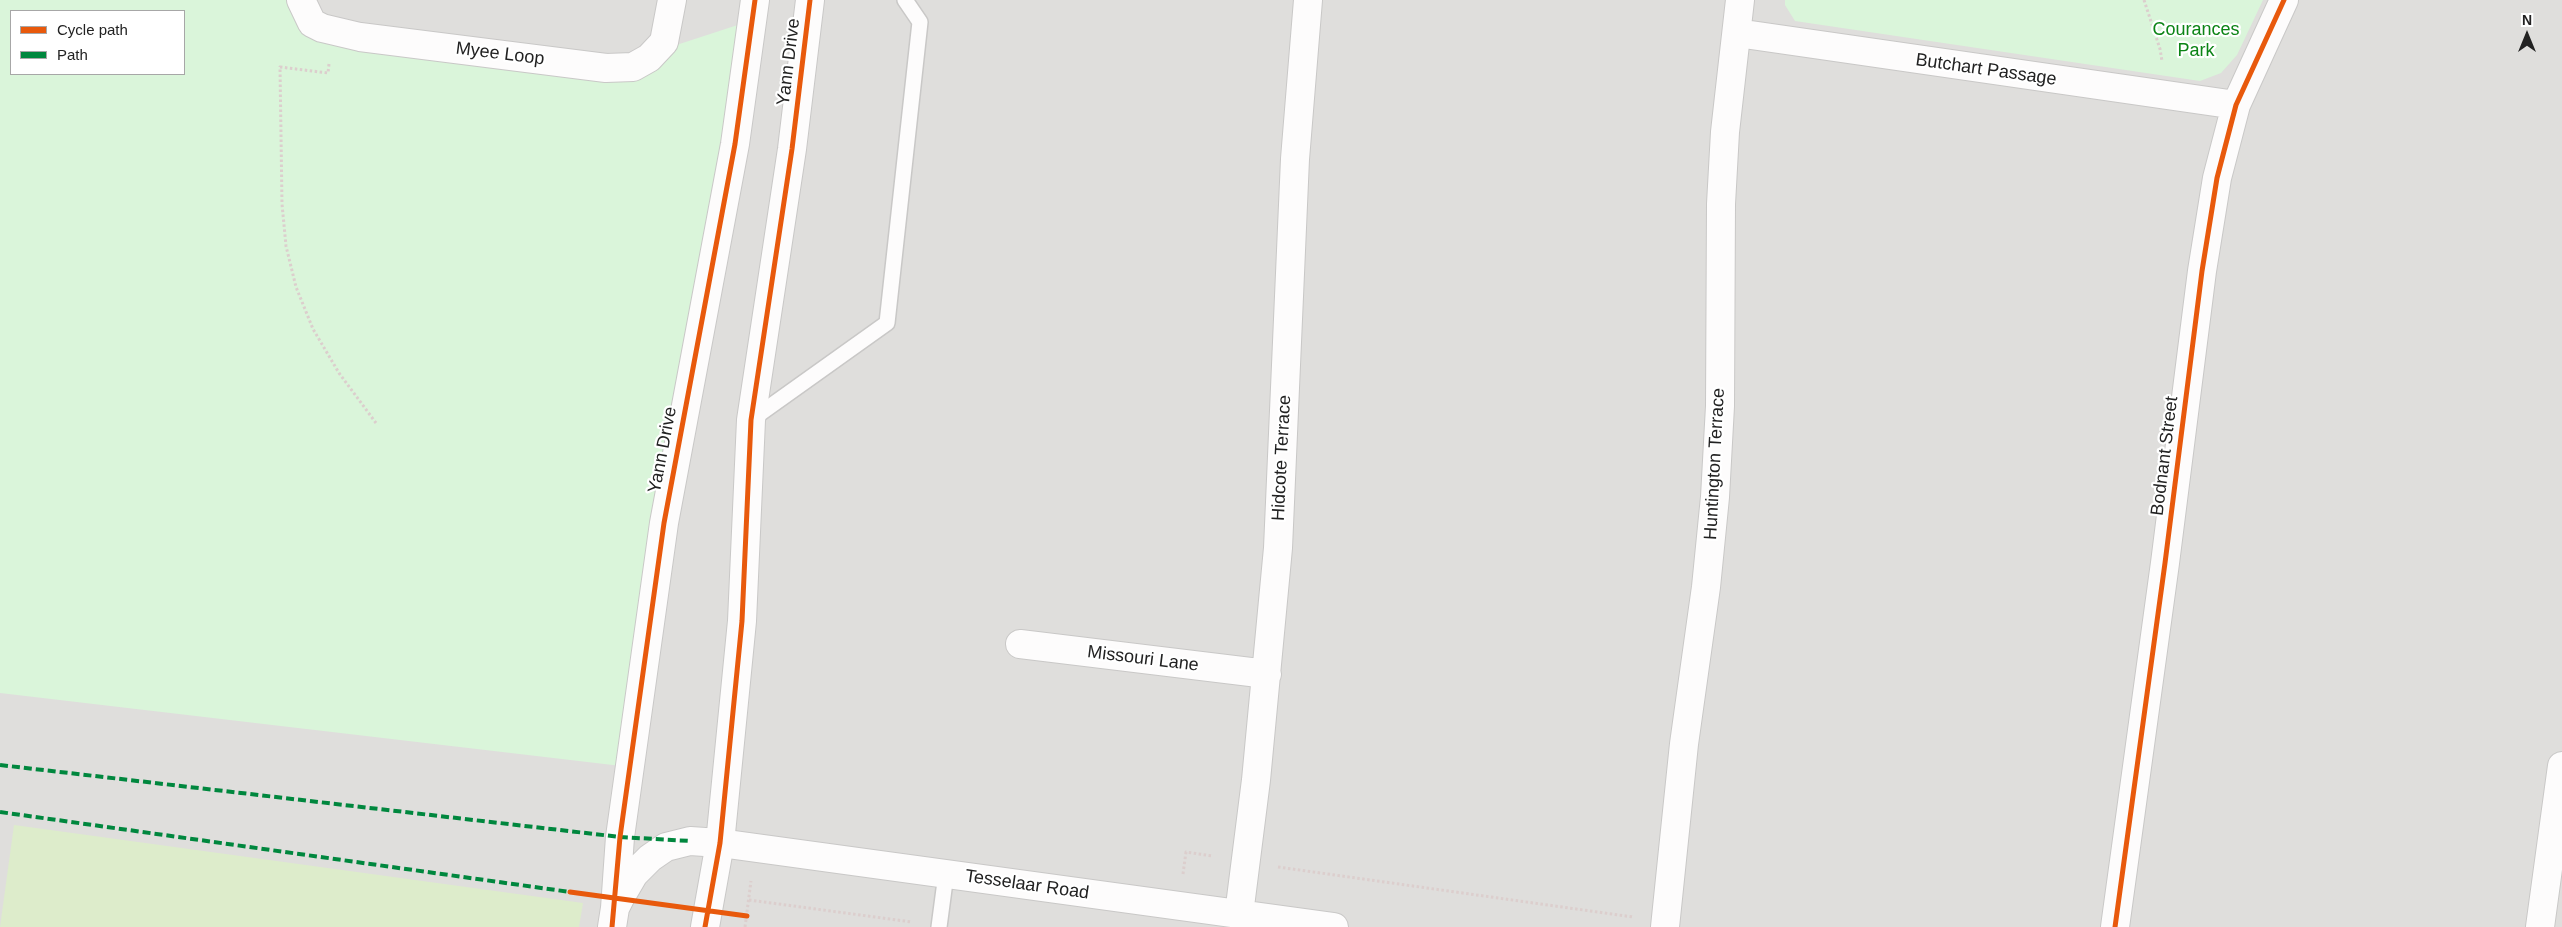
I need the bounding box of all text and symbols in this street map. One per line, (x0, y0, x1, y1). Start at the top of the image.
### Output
legend (10, 10, 185, 75)
north arrow (2502, 10, 2552, 60)
text: N (2522, 12, 2532, 28)
street label: Yann Drive (773, 17, 805, 107)
park label: Courances Park (2152, 19, 2240, 62)
text: Cycle path (57, 21, 128, 38)
street label: Myee Loop (454, 38, 546, 70)
text: Path (57, 46, 88, 63)
street label: Butchart Passage (1914, 49, 2058, 91)
street label: Huntington Terrace (1700, 387, 1730, 541)
street label: Hidcote Terrace (1268, 394, 1296, 522)
street label: Bodnant Street (2147, 395, 2183, 517)
street label: Yann Drive (644, 405, 682, 495)
street label: Missouri Lane (1086, 641, 1200, 677)
street label: Tesselaar Road (964, 866, 1090, 904)

